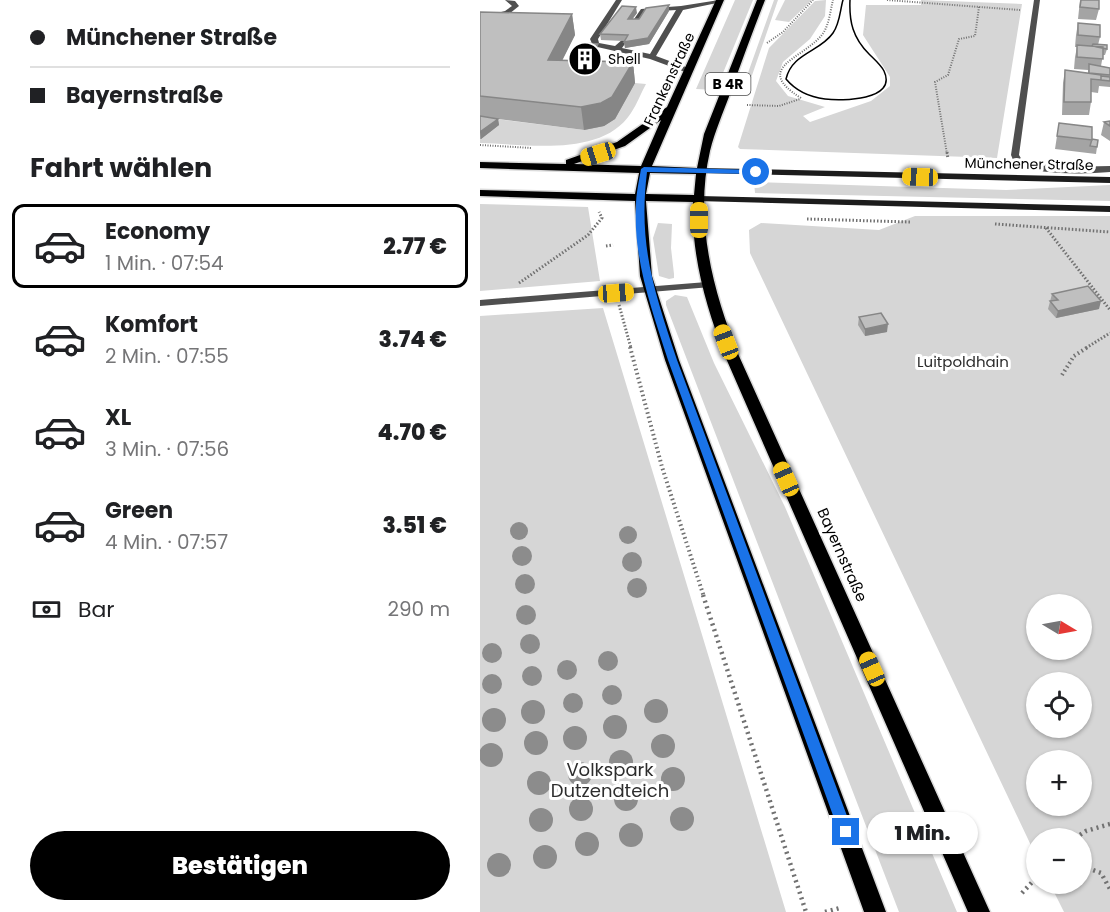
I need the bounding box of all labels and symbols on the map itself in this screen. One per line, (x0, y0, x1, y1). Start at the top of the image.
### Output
street label: Frankenstraße (639, 29, 700, 129)
building icon: Shell (567, 41, 603, 77)
place label: Shell (608, 49, 641, 69)
road number: B 4R (706, 73, 750, 95)
car (578, 140, 618, 168)
street label: Münchener Straße (964, 153, 1094, 175)
route start (742, 158, 769, 185)
car (902, 167, 938, 187)
car (690, 202, 708, 238)
car (597, 283, 635, 303)
car (711, 322, 741, 362)
park label: Luitpoldhain (917, 351, 1009, 372)
car (770, 459, 802, 499)
street label: Bayernstraße (812, 504, 873, 605)
north arrow (1026, 594, 1092, 660)
car (856, 649, 888, 689)
park label: Volkspark Dutzendteich (551, 757, 669, 803)
callout: 1 Min. (867, 811, 978, 853)
route end (832, 818, 859, 845)

